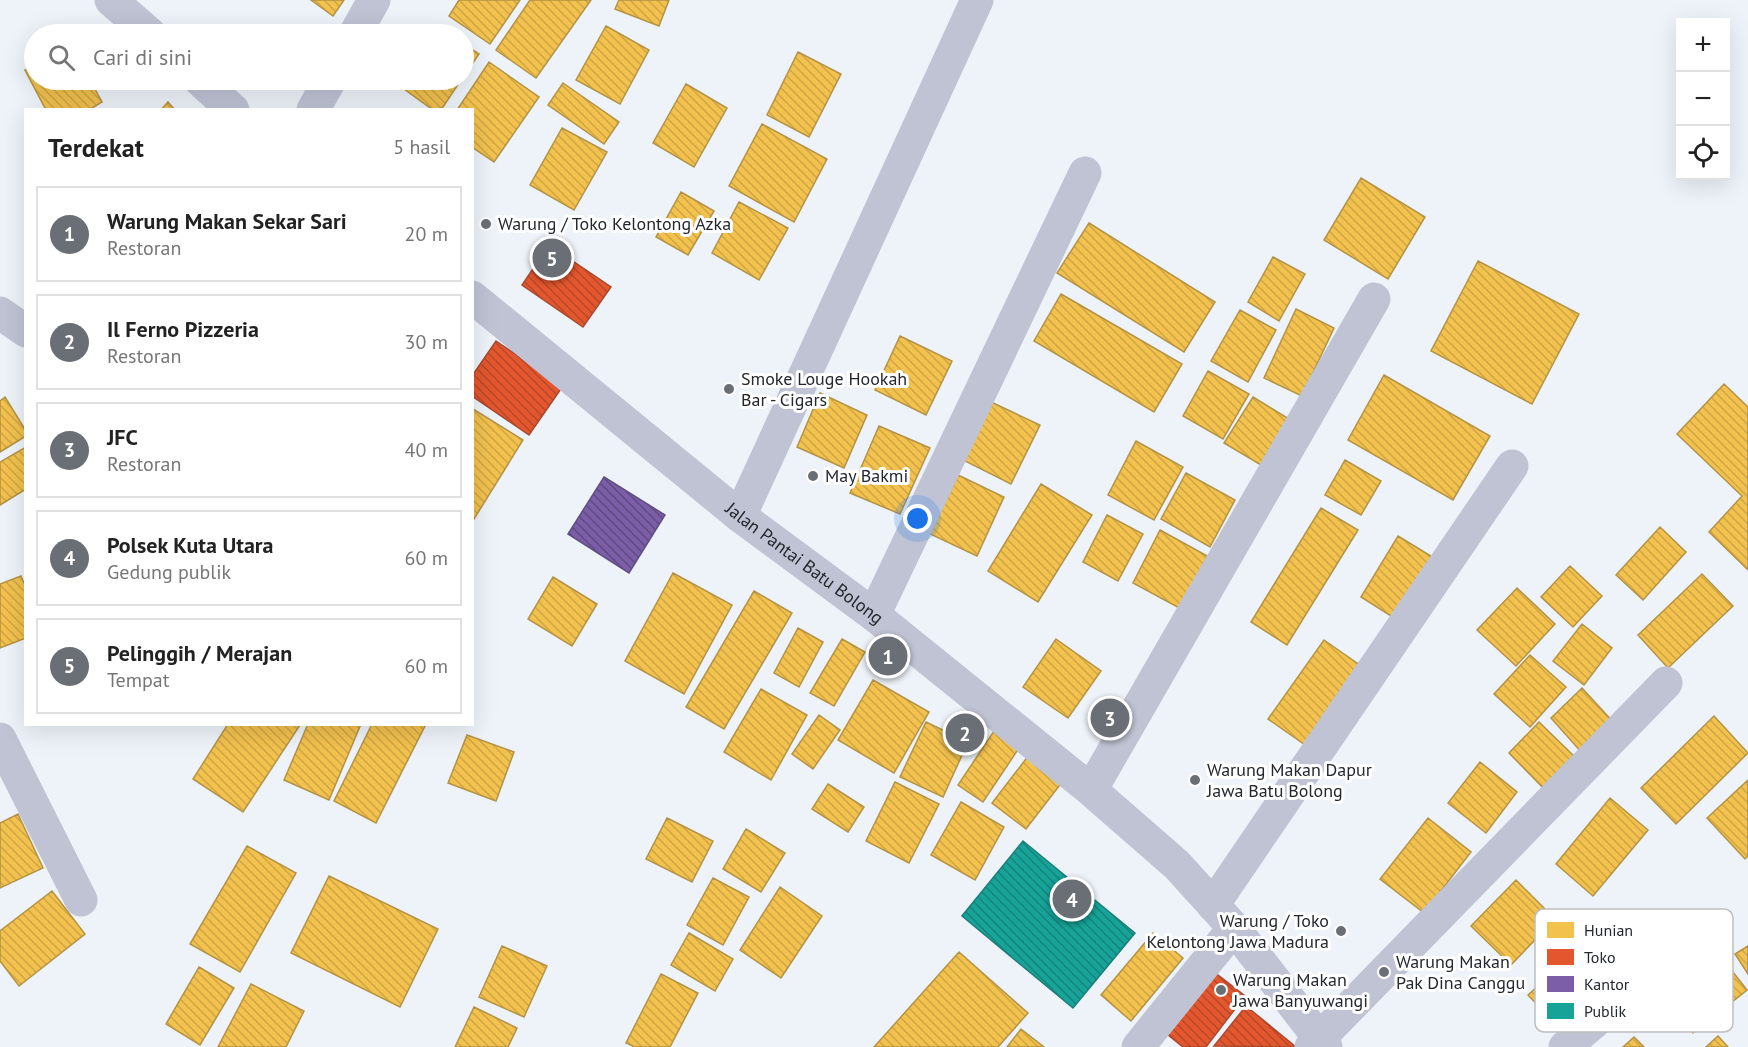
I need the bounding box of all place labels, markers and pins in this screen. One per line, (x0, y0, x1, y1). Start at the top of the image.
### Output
place label: Warung / Toko Kelontong Azka (498, 212, 731, 235)
marker: Warung / Toko Kelontong Azka (479, 217, 493, 231)
pin: 5 (532, 236, 572, 280)
place label: Smoke Louge Hookah Bar - Cigars (741, 367, 907, 411)
marker: Smoke Louge Hookah Bar - Cigars (722, 382, 736, 396)
place label: May Bakmi (825, 464, 908, 487)
marker: May Bakmi (806, 469, 820, 483)
pin: 1 (868, 634, 908, 678)
pin: 3 (1090, 696, 1130, 740)
pin: 2 (946, 710, 984, 756)
place label: Warung Makan Dapur Jawa Batu Bolong (1206, 758, 1372, 802)
marker: Warung Makan Dapur Jawa Batu Bolong (1188, 773, 1202, 787)
pin: 4 (1052, 876, 1092, 922)
place label: Warung / Toko Kelontong Jawa Madura (1146, 909, 1329, 953)
marker: Warung / Toko Kelontong Jawa Madura (1334, 924, 1348, 938)
place label: Warung Makan Pak Dina Canggu (1396, 950, 1525, 994)
marker: Warung Makan Pak Dina Canggu (1377, 965, 1391, 979)
place label: Warung Makan Jawa Banyuwangi (1232, 968, 1368, 1012)
marker: Warung Makan Jawa Banyuwangi (1214, 983, 1228, 997)

